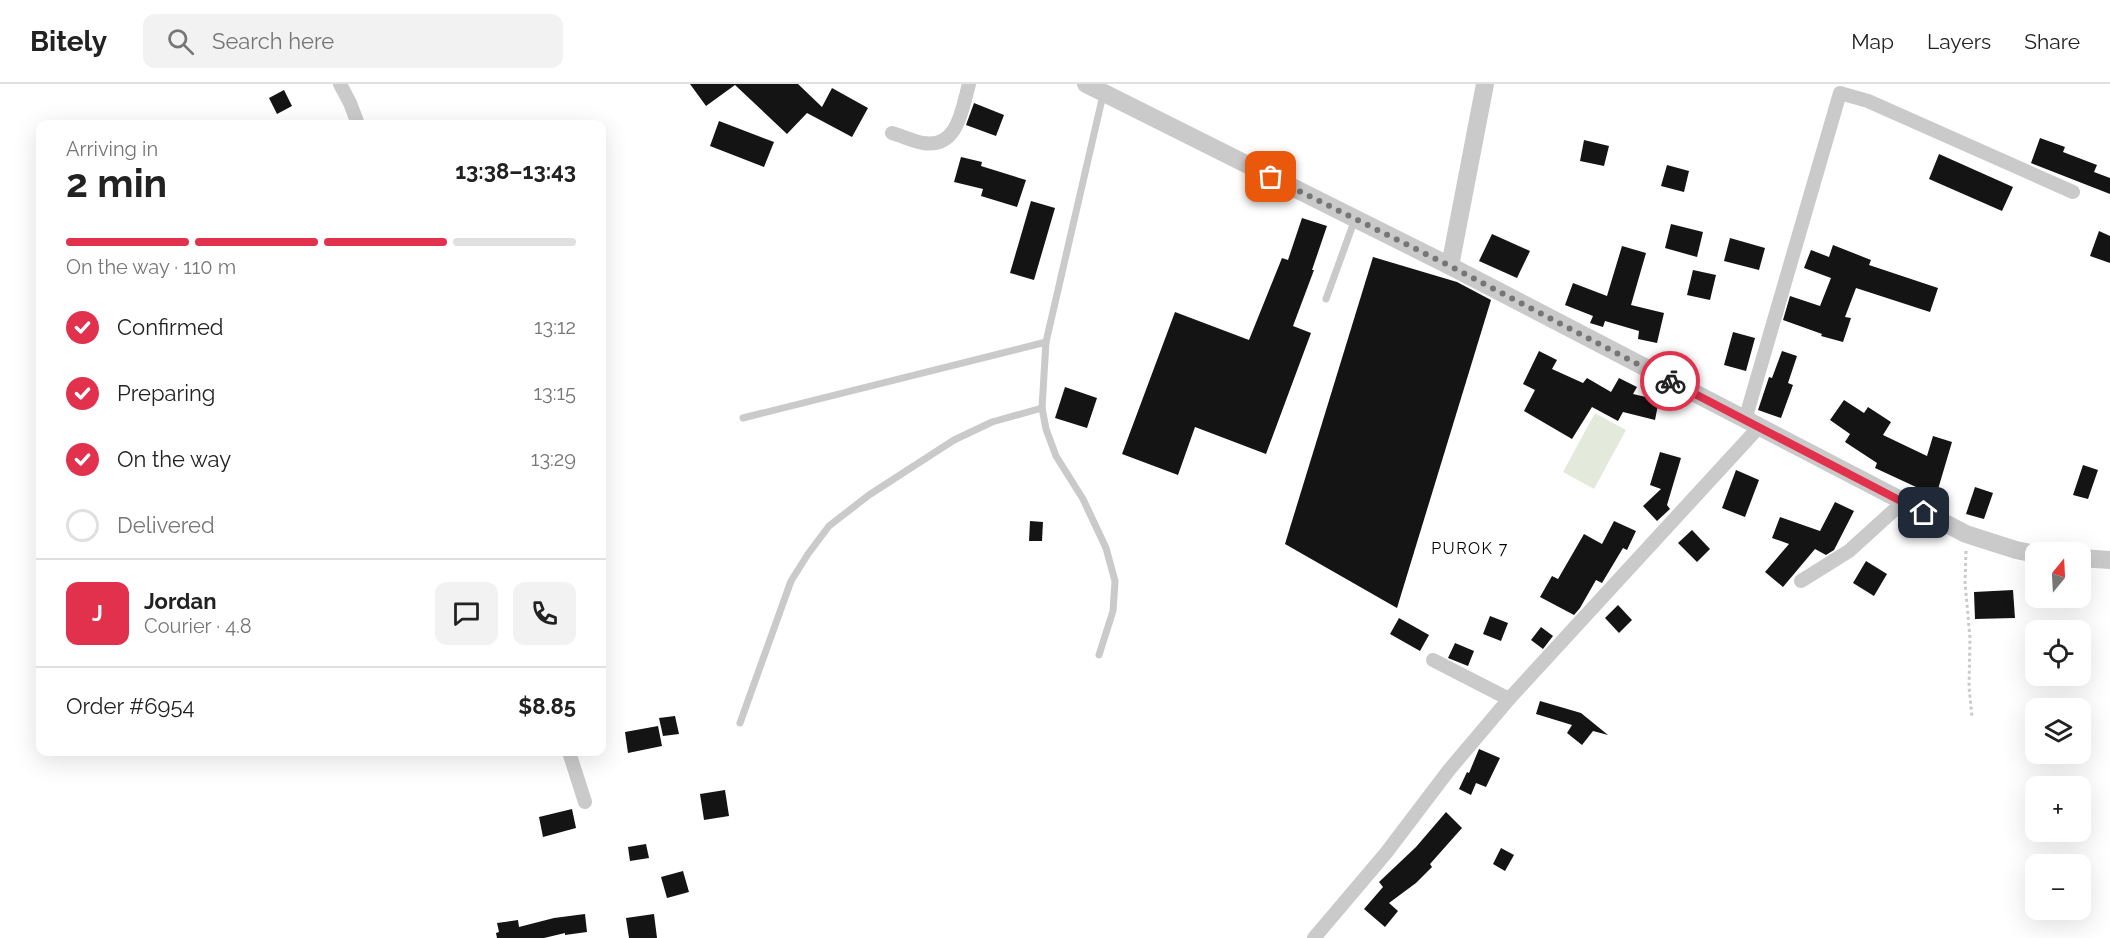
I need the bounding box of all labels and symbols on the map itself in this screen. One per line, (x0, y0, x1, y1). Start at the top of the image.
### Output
pin (1245, 151, 1296, 202)
courier (1640, 351, 1700, 411)
pin (1898, 487, 1949, 538)
district label: PUROK 7 (1431, 539, 1509, 558)
north arrow (2025, 542, 2091, 608)

